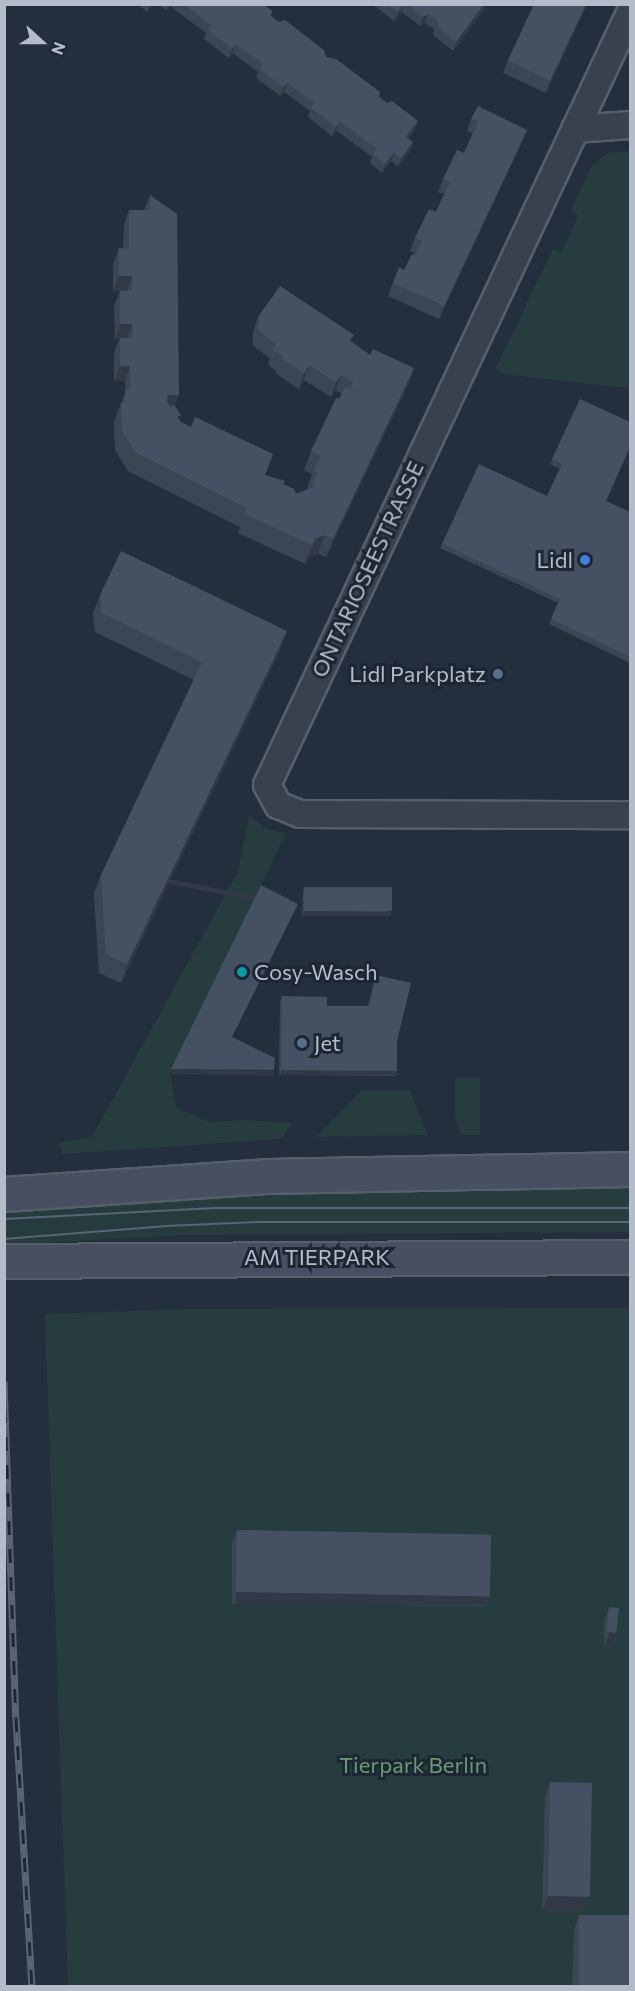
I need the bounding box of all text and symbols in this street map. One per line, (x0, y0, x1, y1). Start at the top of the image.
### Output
north arrow (12, 12, 72, 72)
text: N (48, 40, 70, 58)
street label: ONTARIOSEESTRASSE (305, 457, 429, 681)
place label: Lidl (536, 547, 573, 573)
marker: Lidl (578, 553, 592, 567)
place label: Lidl Parkplatz (349, 661, 486, 687)
marker: Lidl Parkplatz (491, 667, 505, 681)
place label: Cosy-Wasch (254, 959, 378, 985)
marker: Cosy-Wasch (235, 965, 249, 979)
place label: Jet (314, 1030, 341, 1056)
marker: Jet (295, 1036, 309, 1050)
street label: AM TIERPARK (244, 1244, 390, 1270)
park label: Tierpark Berlin (339, 1752, 487, 1778)

